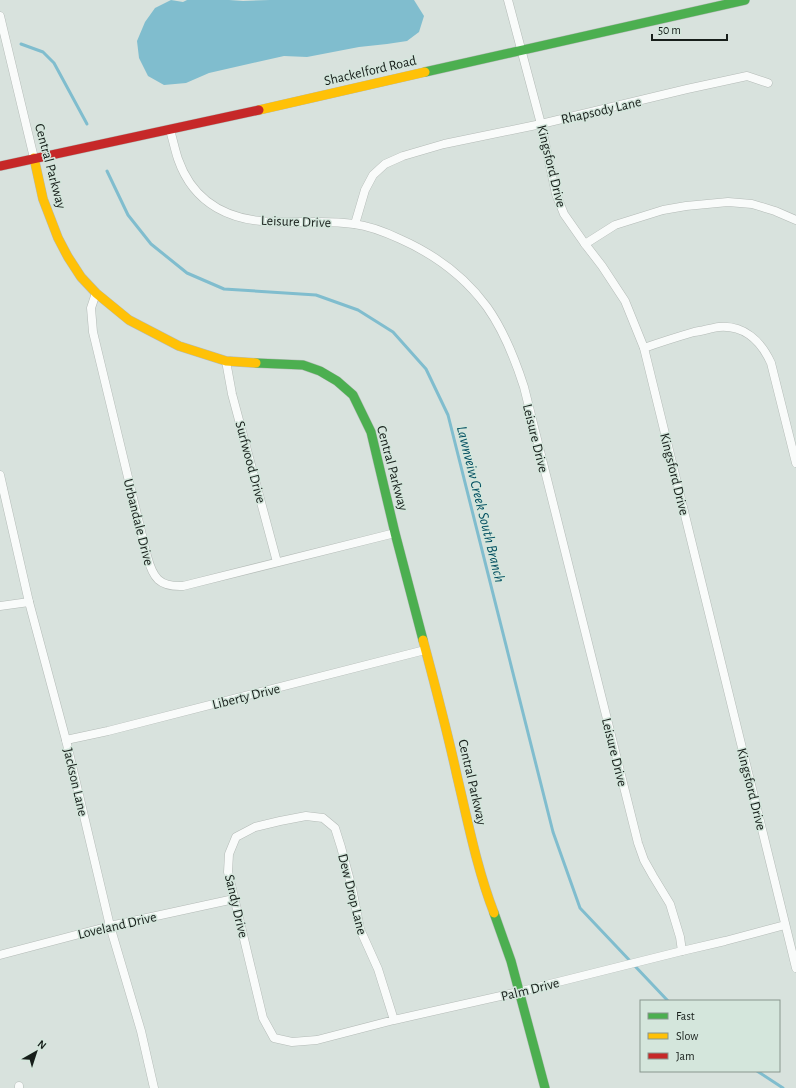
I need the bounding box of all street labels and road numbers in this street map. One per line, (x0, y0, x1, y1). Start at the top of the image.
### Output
street label: Shackelford Road (323, 54, 418, 88)
street label: Rhapsody Lane (560, 95, 643, 127)
street label: Central Parkway (32, 122, 68, 210)
street label: Kingsford Drive (534, 124, 568, 209)
street label: Leisure Drive (261, 214, 331, 230)
street label: Leisure Drive (520, 403, 550, 474)
street label: Surfwood Drive (232, 420, 268, 505)
street label: Central Parkway (374, 424, 410, 512)
street label: Kingsford Drive (657, 432, 691, 517)
street label: Urbandale Drive (120, 477, 156, 567)
street label: Liberty Drive (211, 682, 282, 712)
street label: Leisure Drive (599, 717, 629, 788)
street label: Central Parkway (455, 738, 489, 826)
street label: Jackson Lane (60, 747, 90, 818)
street label: Kingsford Drive (734, 747, 768, 832)
street label: Dew Drop Lane (335, 852, 369, 936)
street label: Sandy Drive (222, 873, 250, 939)
street label: Loveland Drive (77, 910, 158, 942)
street label: Palm Drive (500, 976, 561, 1004)

